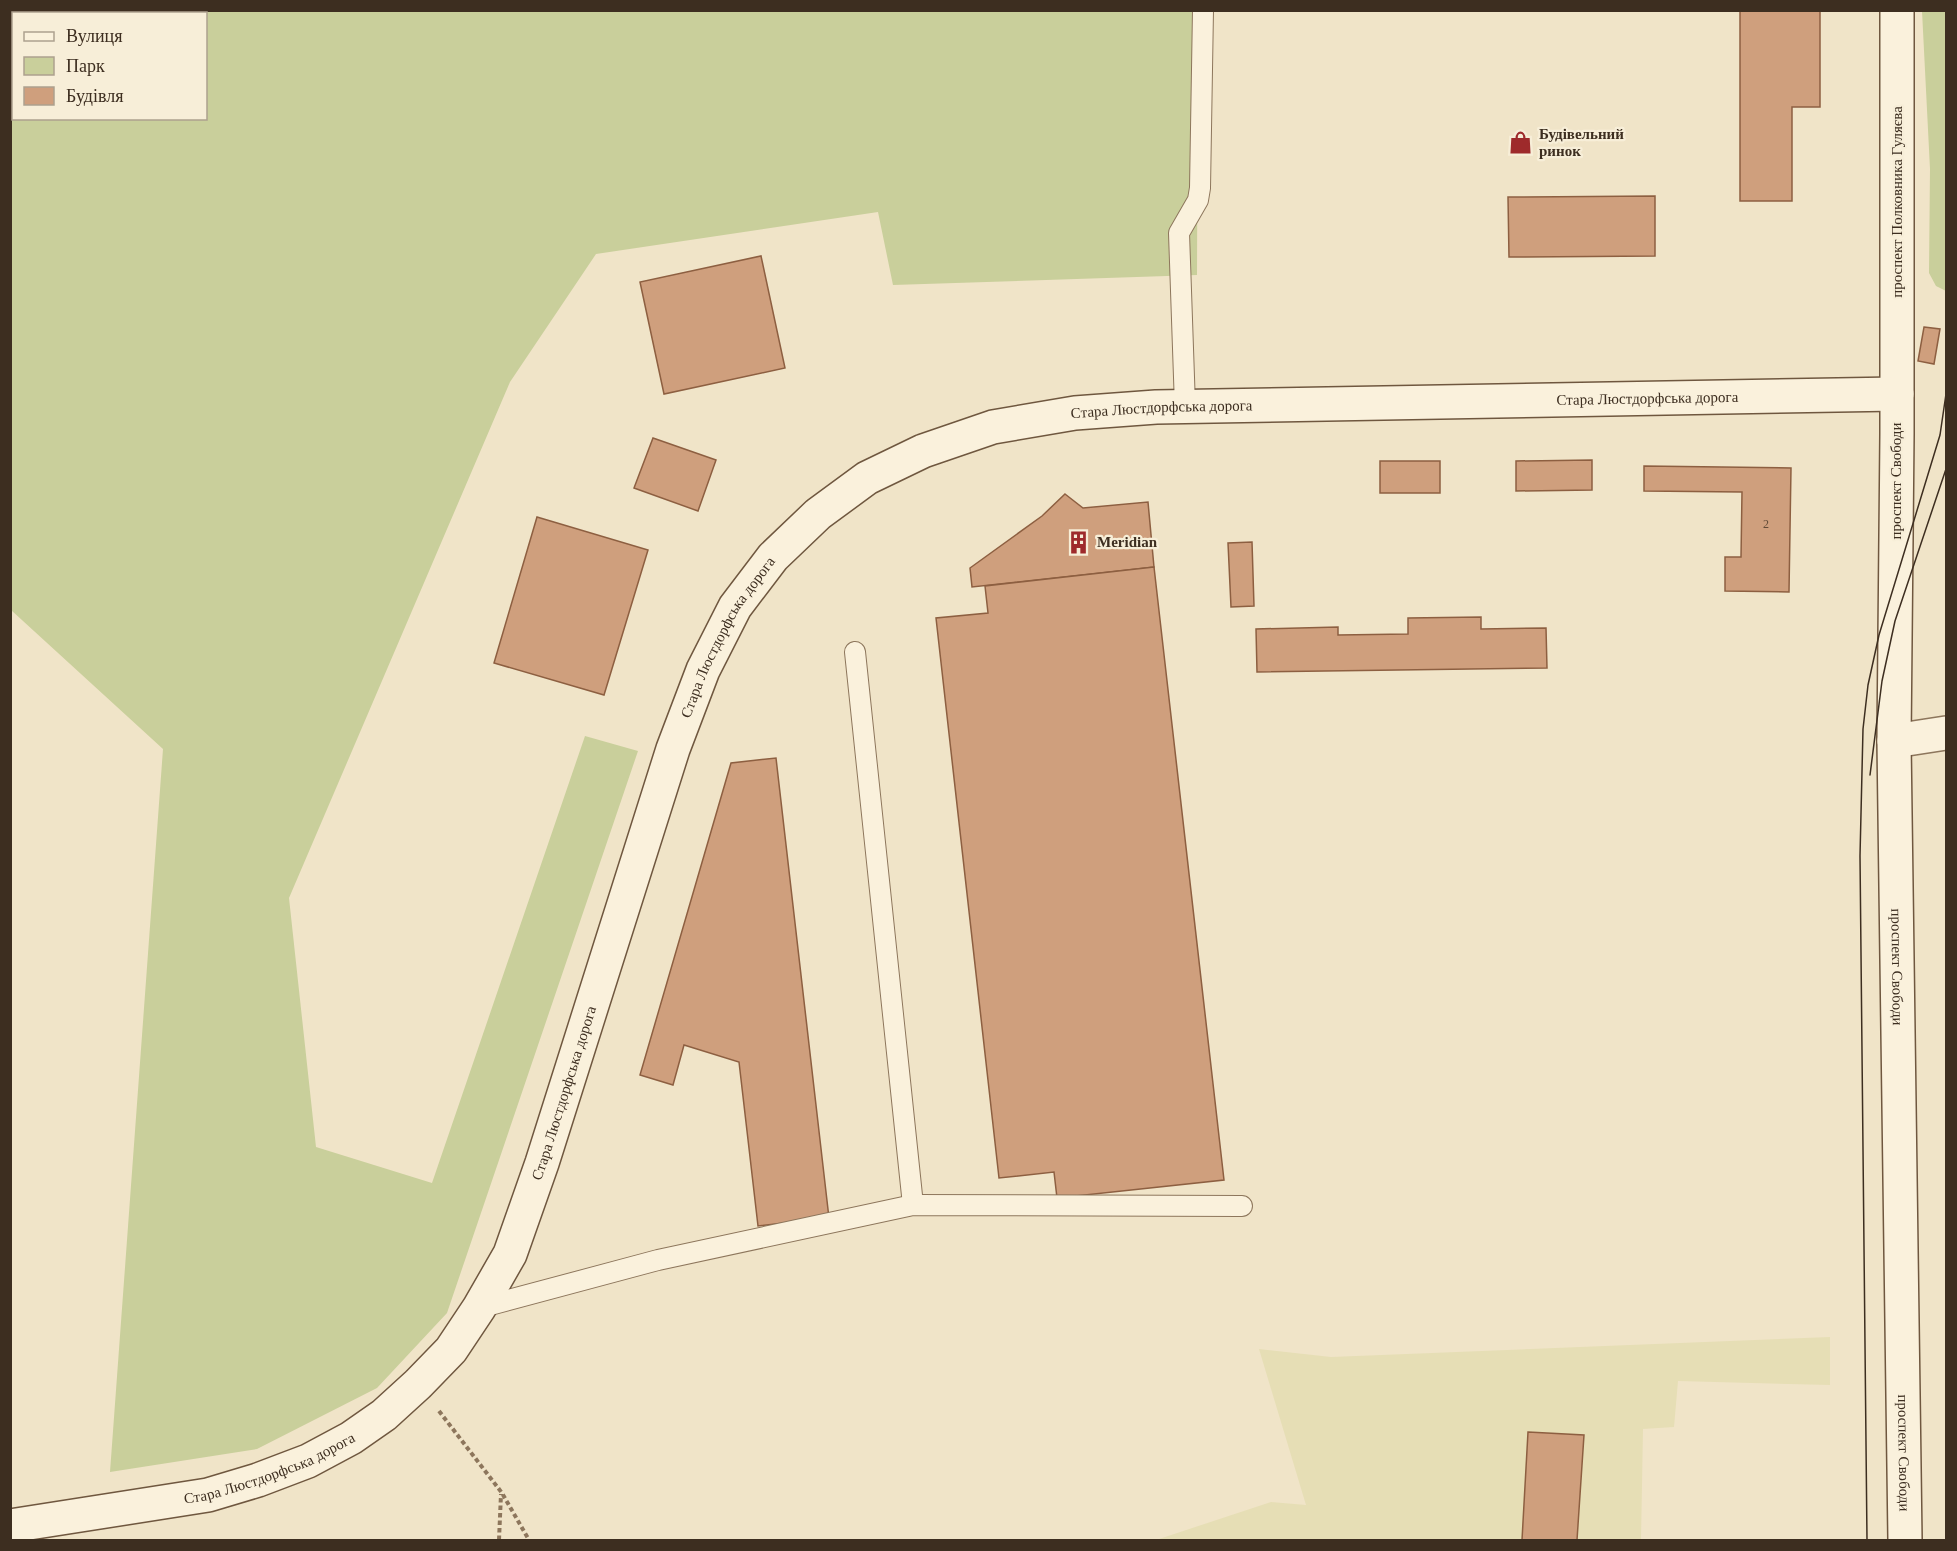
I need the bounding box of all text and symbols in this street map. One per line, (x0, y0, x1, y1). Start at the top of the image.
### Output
legend (12, 12, 207, 120)
text: Вулиця (66, 26, 123, 46)
text: Парк (66, 56, 105, 76)
text: Будівля (66, 86, 123, 106)
street label: проспект Полковника Гуляєва (1889, 106, 1905, 298)
place label: Будівельний ринок (1539, 126, 1624, 159)
shop icon: Будівельний ринок (1508, 130, 1534, 156)
street label: Стара Люстдорфська дорога (1556, 389, 1739, 408)
street label: Стара Люстдорфська дорога (1070, 397, 1253, 421)
street label: проспект Свободи (1888, 423, 1904, 539)
house number: 2 (1763, 517, 1769, 531)
building icon: Meridian (1066, 529, 1092, 555)
place label: Meridian (1097, 534, 1158, 550)
street label: Стара Люстдорфська дорога (678, 553, 778, 720)
street label: проспект Свободи (1888, 908, 1906, 1026)
street label: Стара Люстдорфська дорога (529, 1004, 599, 1182)
street label: проспект Свободи (1895, 1394, 1913, 1512)
street label: Стара Люстдорфська дорога (183, 1429, 358, 1507)

